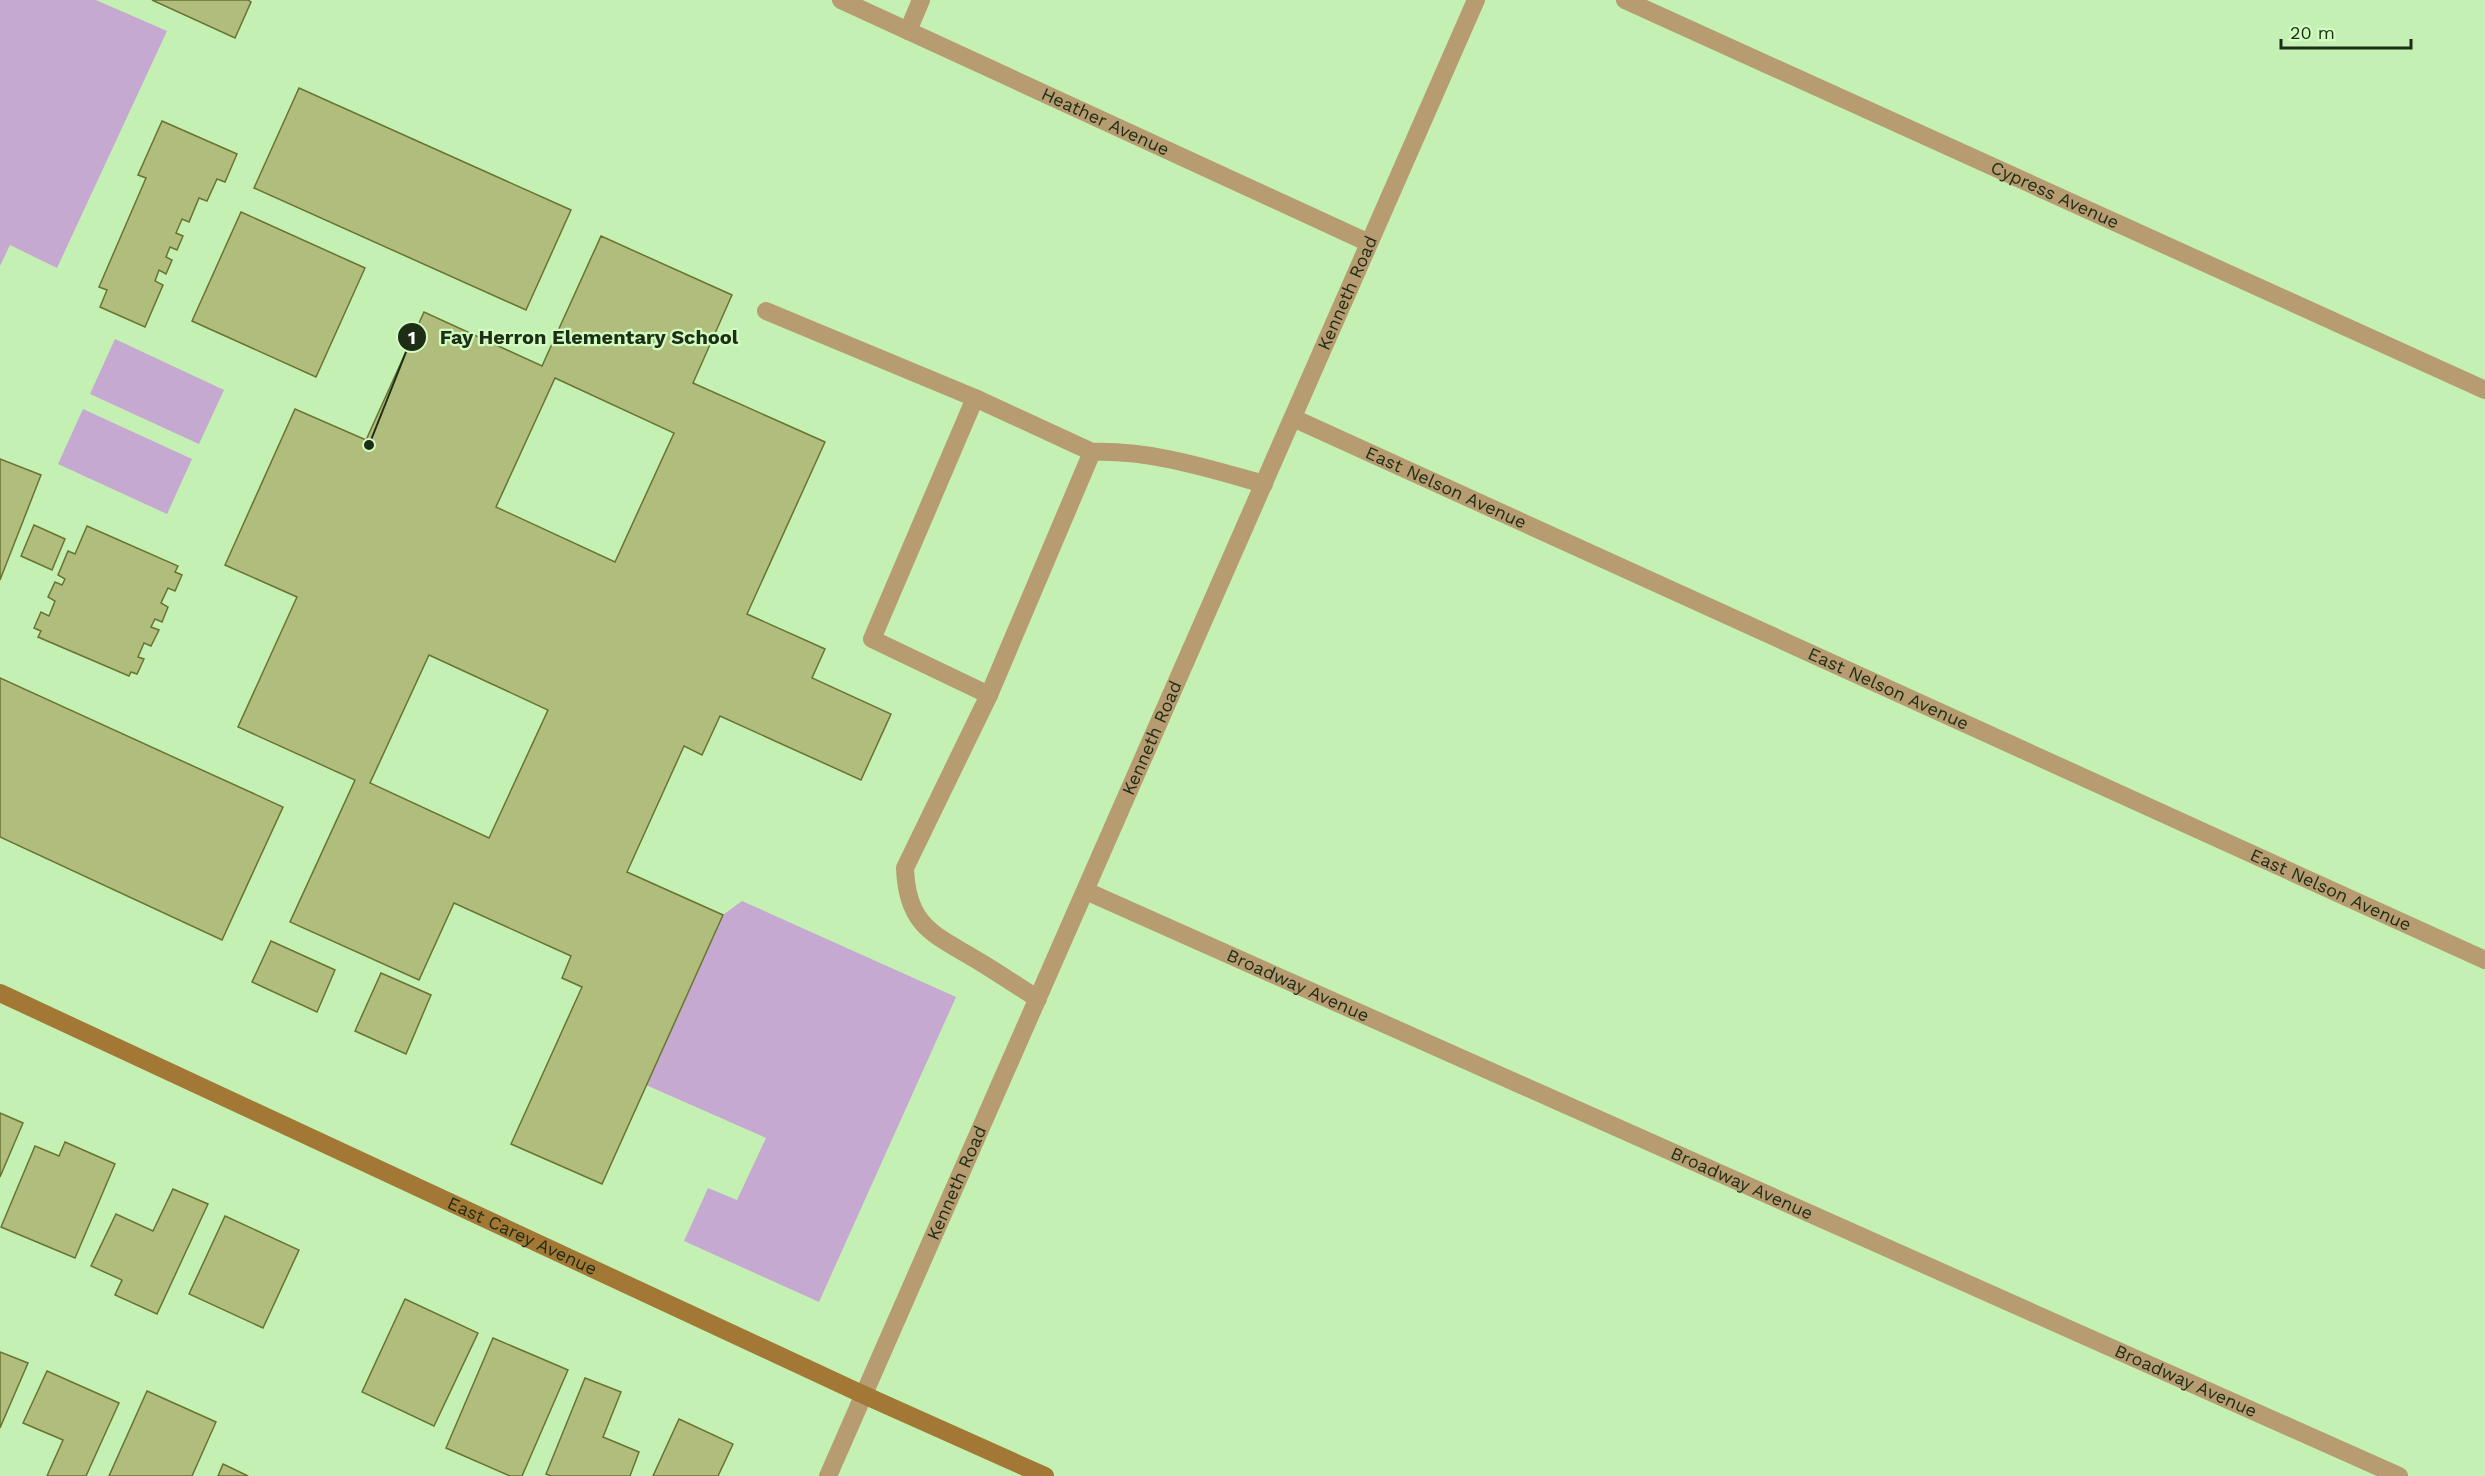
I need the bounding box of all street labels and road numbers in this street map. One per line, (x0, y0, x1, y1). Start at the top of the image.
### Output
street label: Heather Avenue (1038, 83, 1173, 160)
street label: Cypress Avenue (1988, 156, 2122, 233)
street label: Kenneth Road (1313, 232, 1381, 353)
street label: East Nelson Avenue (1362, 441, 1530, 533)
street label: East Nelson Avenue (1805, 643, 1972, 734)
street label: Kenneth Road (1117, 677, 1186, 798)
street label: East Nelson Avenue (2247, 844, 2415, 935)
street label: Broadway Avenue (1224, 944, 1373, 1026)
street label: Kenneth Road (922, 1122, 990, 1243)
street label: Broadway Avenue (1668, 1142, 1817, 1224)
street label: East Carey Avenue (444, 1192, 601, 1279)
street label: Broadway Avenue (2112, 1340, 2260, 1421)

